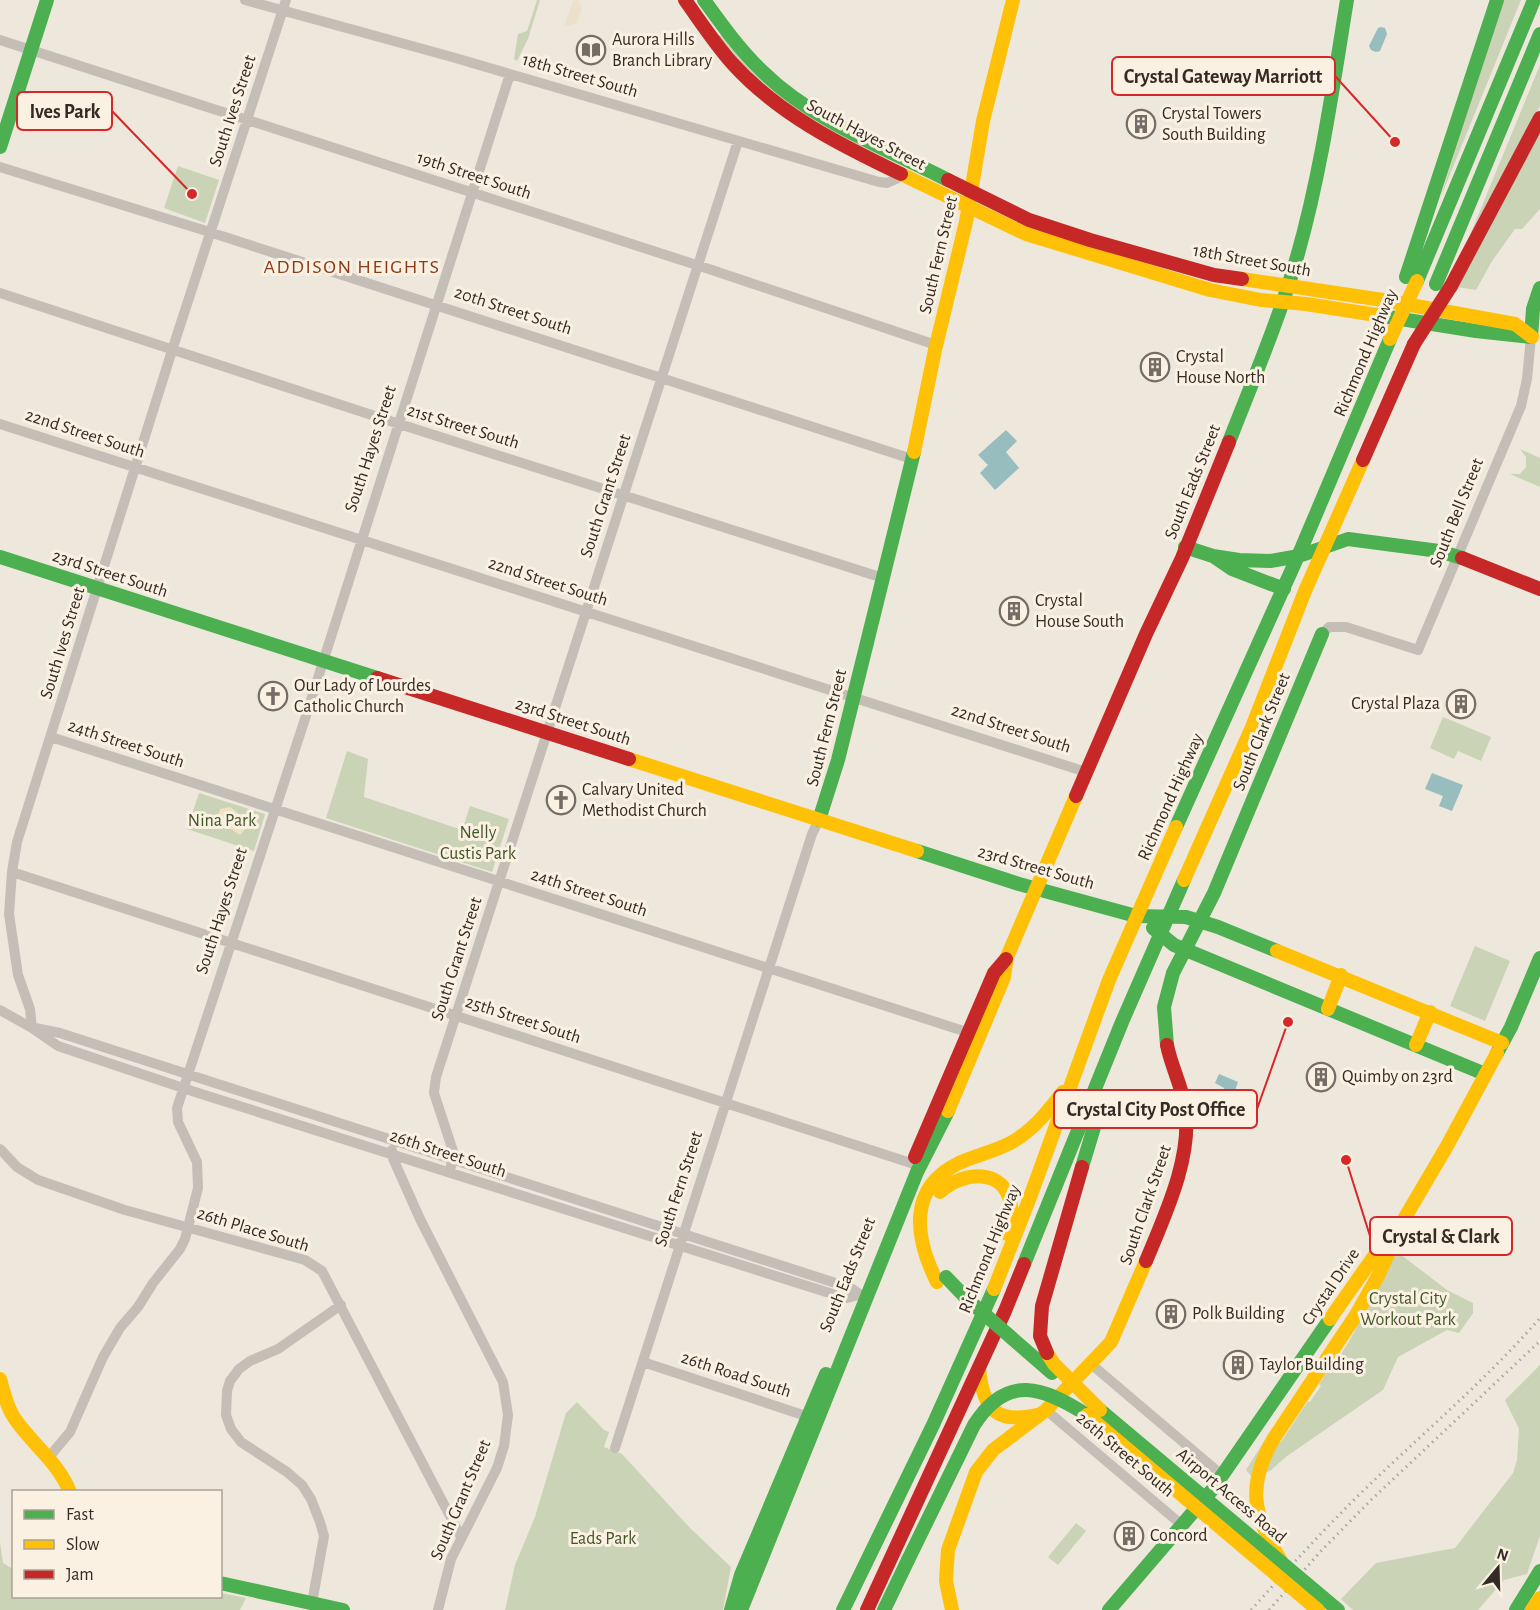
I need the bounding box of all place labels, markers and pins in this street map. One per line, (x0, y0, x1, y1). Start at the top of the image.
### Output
place label: Aurora Hills Branch Library (612, 31, 713, 70)
library icon: Aurora Hills Branch Library (575, 34, 607, 66)
callout: Crystal Gateway Marriott (1112, 57, 1335, 95)
callout: Ives Park (17, 92, 112, 130)
place label: Crystal Towers South Building (1162, 105, 1266, 144)
building icon: Crystal Towers South Building (1125, 108, 1157, 140)
place label: Crystal House North (1176, 348, 1265, 387)
building icon: Crystal House North (1139, 351, 1171, 383)
place label: Crystal House South (1035, 592, 1124, 631)
building icon: Crystal House South (998, 595, 1030, 627)
place label: Our Lady of Lourdes Catholic Church (294, 677, 431, 716)
church icon: Our Lady of Lourdes Catholic Church (257, 680, 289, 712)
building icon: Crystal Plaza (1445, 688, 1477, 720)
place label: Crystal Plaza (1351, 695, 1440, 713)
place label: Calvary United Methodist Church (582, 781, 707, 820)
church icon: Calvary United Methodist Church (545, 784, 577, 816)
building icon: Quimby on 23rd (1305, 1061, 1337, 1093)
place label: Quimby on 23rd (1342, 1068, 1453, 1086)
callout: Crystal City Post Office (1054, 1090, 1257, 1128)
callout: Crystal & Clark (1370, 1217, 1512, 1255)
building icon: Polk Building (1155, 1298, 1187, 1330)
place label: Polk Building (1192, 1305, 1285, 1323)
building icon: Taylor Building (1222, 1349, 1254, 1381)
place label: Taylor Building (1259, 1356, 1364, 1374)
building icon: Concord (1113, 1520, 1145, 1552)
place label: Concord (1150, 1527, 1208, 1545)

